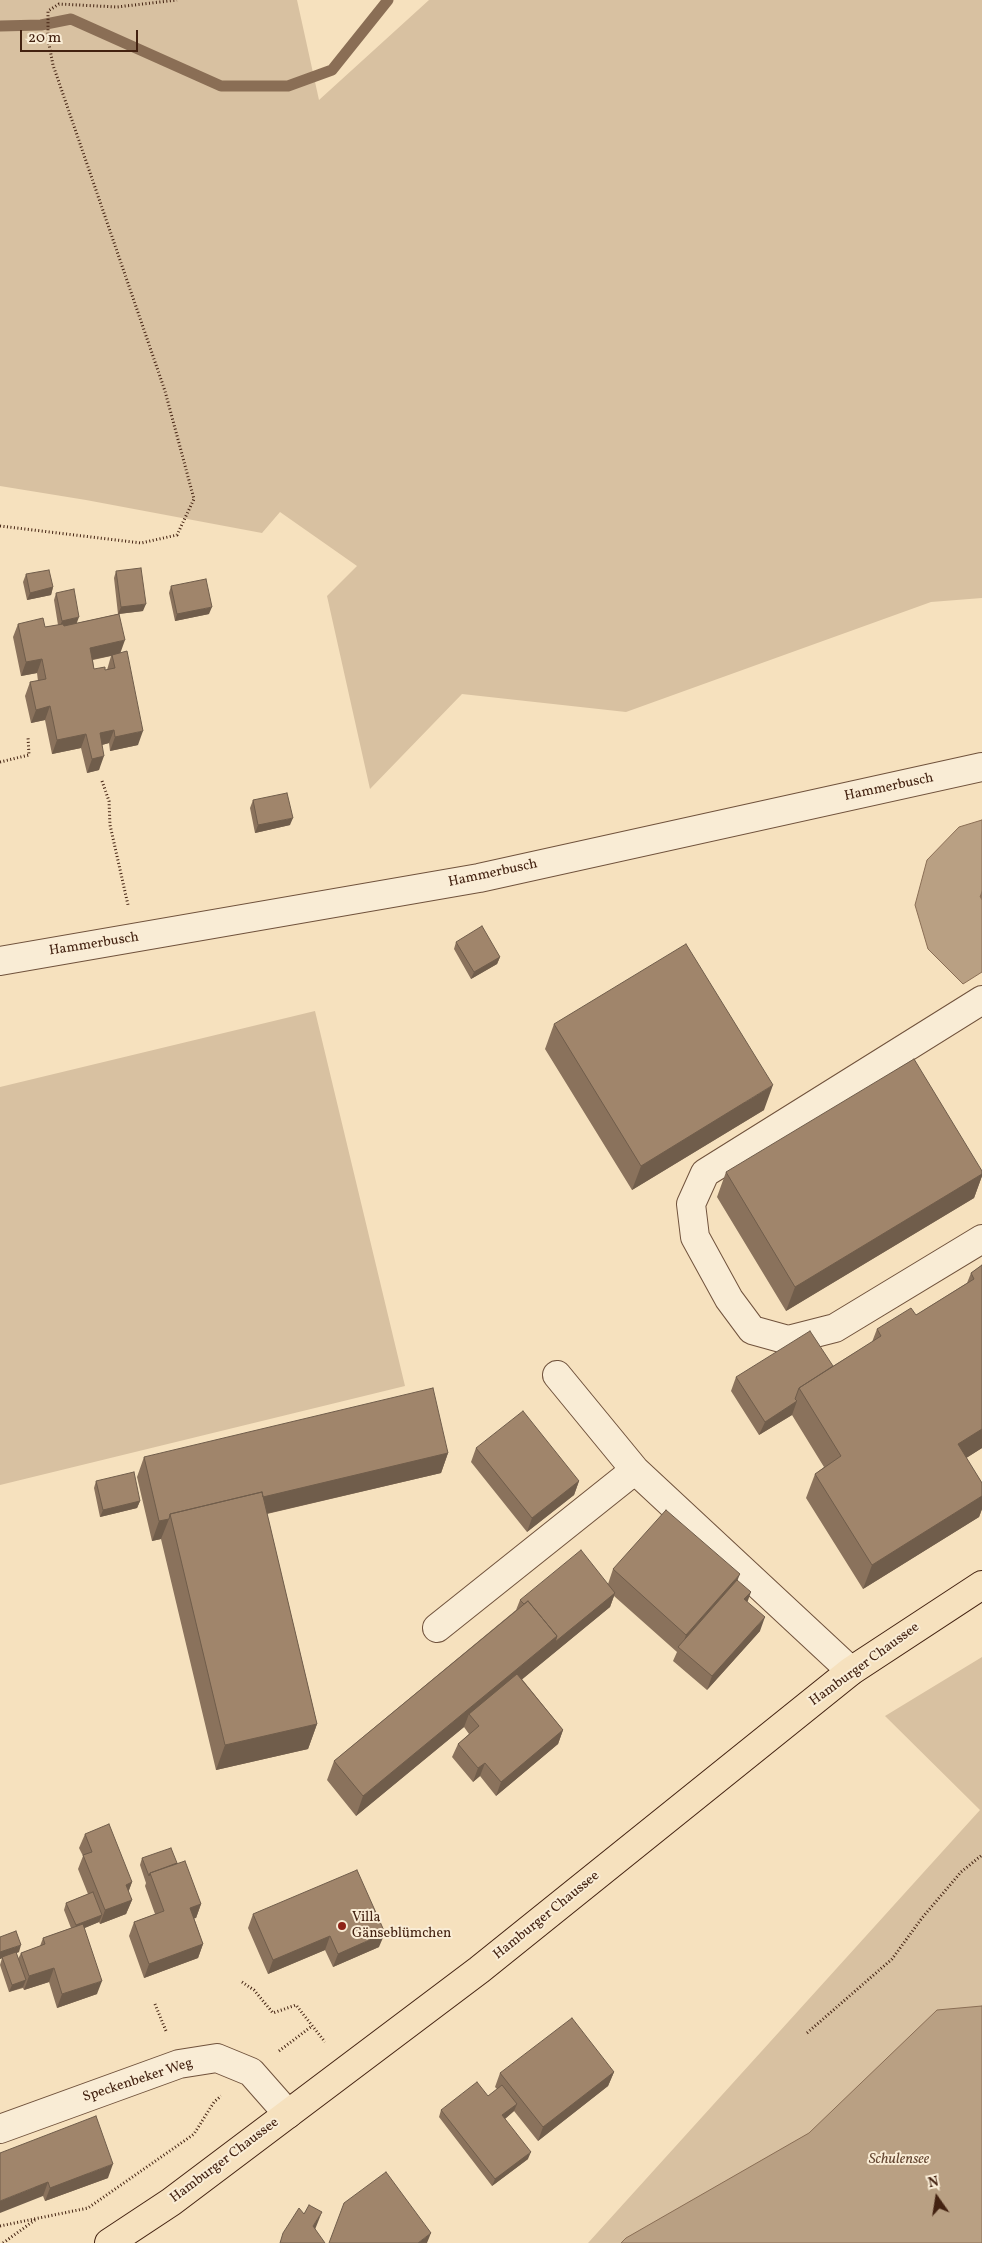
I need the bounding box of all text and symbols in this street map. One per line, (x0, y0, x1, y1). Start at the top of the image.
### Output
scale bar (22, 20, 140, 52)
text: 20 m (28, 28, 61, 49)
street label: Hammerbusch (843, 770, 935, 806)
street label: Hammerbusch (447, 856, 539, 892)
street label: Hammerbusch (48, 930, 140, 960)
street label: Hamburger Chaussee (807, 1620, 923, 1710)
street label: Hamburger Chaussee (491, 1868, 603, 1964)
place label: Villa Gänseblümchen (352, 1910, 451, 1942)
marker: Villa Gänseblümchen (336, 1920, 348, 1932)
street label: Speckenbeker Weg (81, 2055, 195, 2107)
street label: Hamburger Chaussee (167, 2115, 283, 2207)
water label: Schulensee (869, 2151, 929, 2169)
text: N (926, 2172, 941, 2193)
north arrow (912, 2173, 962, 2223)

